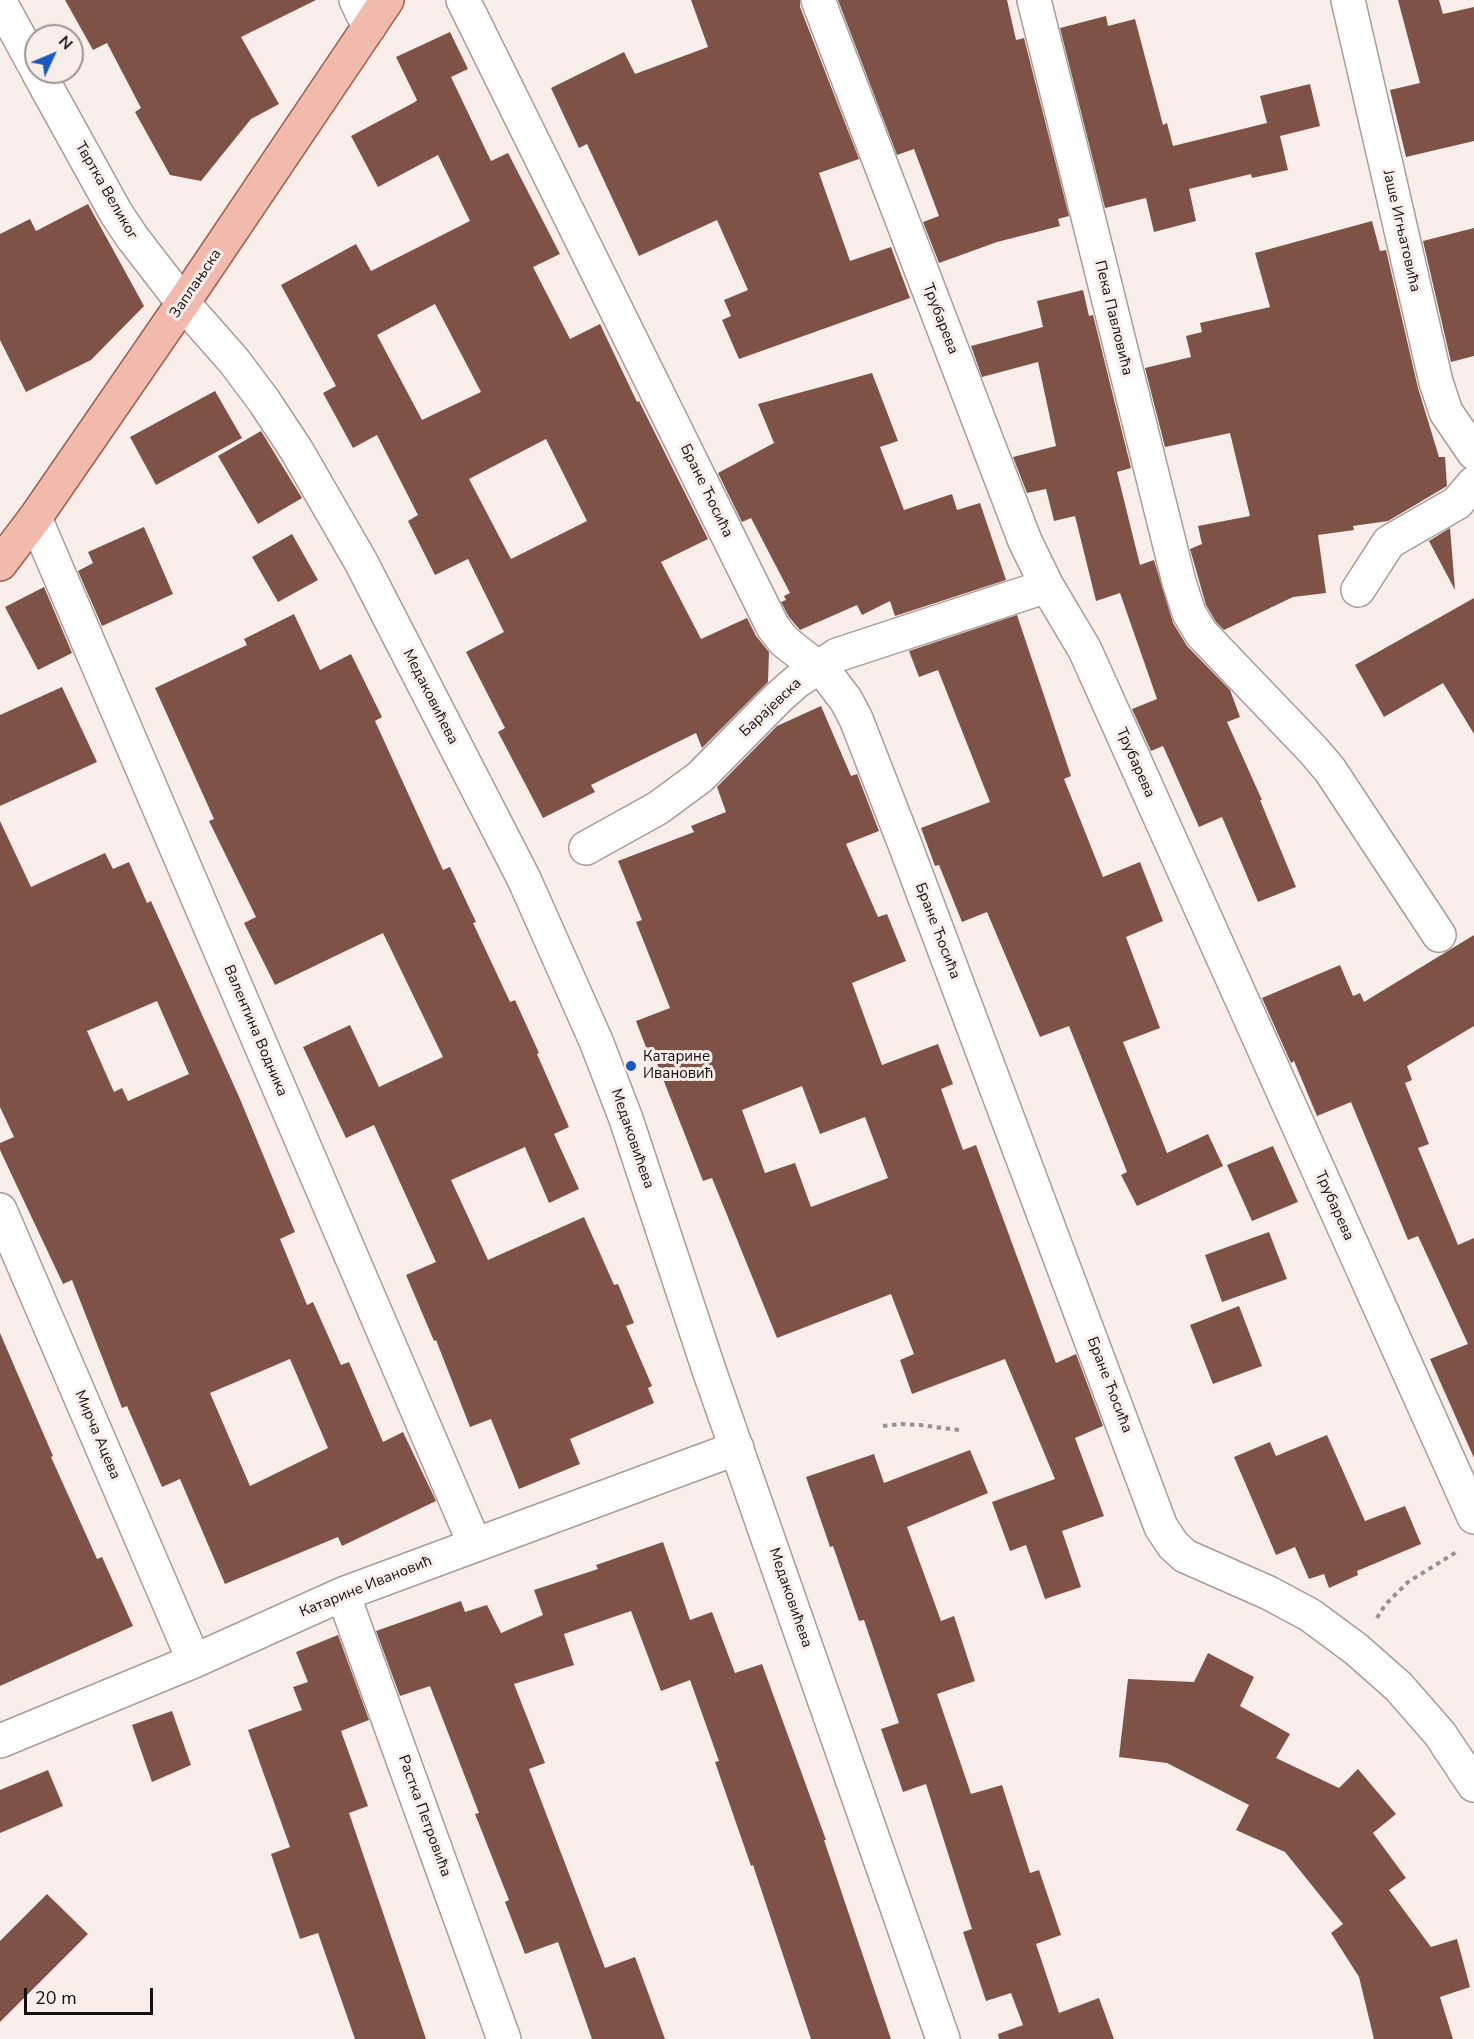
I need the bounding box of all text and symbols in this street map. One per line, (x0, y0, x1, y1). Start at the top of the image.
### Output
north arrow (24, 24, 84, 84)
text: N (53, 31, 78, 55)
street label: Твртка Великог (71, 139, 141, 243)
street label: Јаше Игњатовића (1378, 168, 1424, 294)
street label: Заплањска (166, 246, 226, 322)
street label: Пека Павловића (1090, 259, 1136, 377)
street label: Трубарева (918, 281, 962, 357)
street label: Бране Ћосића (676, 441, 736, 541)
street label: Медаковићева (398, 646, 462, 748)
street label: Барајевска (736, 675, 806, 741)
street label: Трубарева (1112, 725, 1158, 801)
street label: Бране Ћосића (910, 880, 964, 982)
street label: Валентина Водника (219, 963, 291, 1099)
place label: Катарине Ивановић (643, 1048, 713, 1083)
marker: Катарине Ивановић (624, 1059, 638, 1073)
street label: Медаковићева (607, 1087, 657, 1191)
street label: Трубарева (1311, 1168, 1357, 1244)
street label: Бране Ћосића (1082, 1334, 1136, 1436)
street label: Мирча Ацева (70, 1388, 124, 1482)
street label: Медаковићева (765, 1546, 815, 1650)
street label: Катарине Ивановић (297, 1552, 435, 1622)
street label: Растка Петровића (394, 1753, 454, 1879)
scale bar (27, 1976, 156, 2014)
text: 20 m (35, 1986, 77, 2010)

